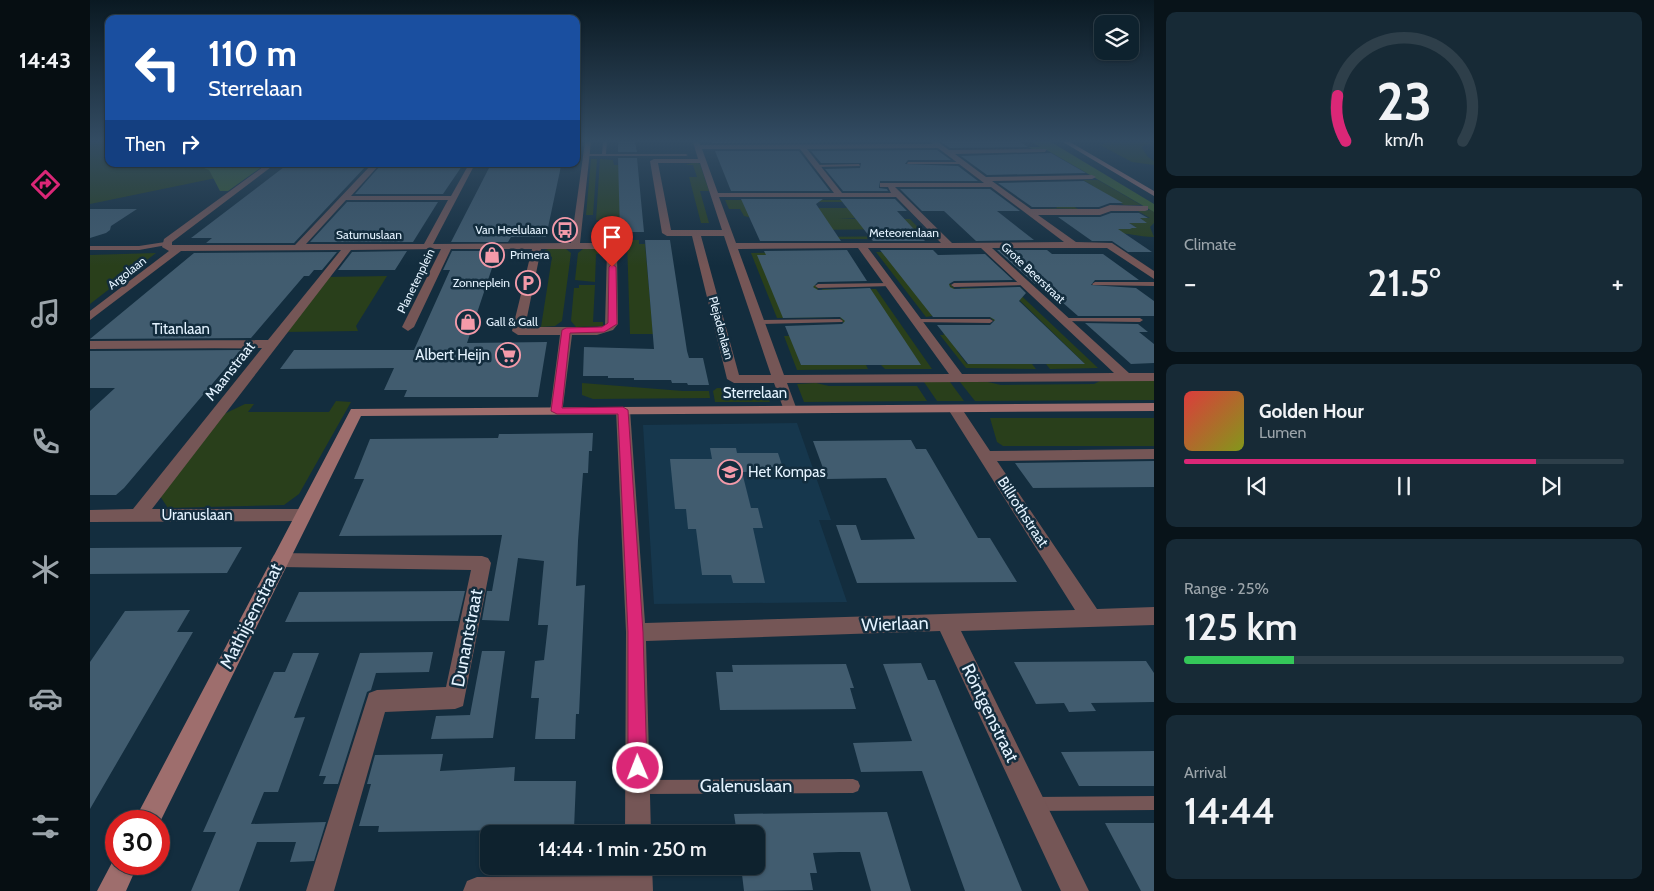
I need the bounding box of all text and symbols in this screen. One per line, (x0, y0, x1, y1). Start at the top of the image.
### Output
map controls (1094, 15, 1139, 60)
button: layers (1094, 15, 1139, 60)
text: 110 m (208, 32, 297, 75)
icon: left (125, 35, 190, 100)
text: 14:43 (19, 47, 71, 74)
text: 23 (1376, 70, 1432, 133)
text: Sterrelaan (208, 75, 303, 102)
text: km/h (1384, 129, 1424, 150)
icon: right (176, 130, 204, 158)
text: Then (125, 133, 166, 156)
icon: directions (28, 167, 63, 202)
pin (591, 216, 633, 267)
bus stop icon: Van Heelulaan (552, 217, 578, 243)
place label: Van Heelulaan (475, 222, 548, 237)
icon: arrive (598, 223, 626, 251)
street label: Meteorenlaan (869, 225, 939, 240)
street label: Saturnuslaan (336, 227, 402, 242)
text: Climate (1184, 235, 1236, 254)
street label: Grote Beerstraat (998, 239, 1069, 306)
shop icon: Primera (479, 242, 505, 268)
street label: Planetenplein (393, 246, 438, 316)
place label: Primera (510, 247, 549, 262)
street label: Argolaan (104, 253, 149, 292)
text: 21.5° (1367, 259, 1441, 306)
text: − (1184, 266, 1196, 300)
text: + (1612, 266, 1624, 300)
parking icon: Zonneplein (515, 270, 541, 296)
place label: Zonneplein (453, 275, 510, 290)
street label: Plejadenlaan (706, 295, 737, 361)
icon: music (28, 296, 63, 331)
shop icon: Gall & Gall (455, 309, 481, 335)
place label: Gall & Gall (486, 314, 538, 329)
street label: Titanlaan (152, 320, 210, 338)
street label: Maanstraat (201, 338, 259, 404)
supermarket icon: Albert Heijn (495, 342, 521, 368)
place label: Albert Heijn (415, 346, 490, 364)
street label: Sterrelaan (723, 384, 787, 402)
text: Golden Hour (1259, 400, 1364, 423)
text: Lumen (1259, 423, 1306, 442)
icon: phone (28, 424, 63, 459)
school or university icon: Het Kompas (717, 459, 743, 485)
place label: Het Kompas (748, 463, 826, 481)
icon: previous (1243, 472, 1271, 500)
icon: pause (1390, 472, 1418, 500)
icon: next (1537, 472, 1565, 500)
street label: Billrothstraat (994, 473, 1052, 551)
street label: Uranuslaan (161, 506, 233, 524)
icon: climate (28, 552, 63, 587)
street label: Mathijsenstraat (215, 560, 287, 672)
text: Range · 25% (1184, 579, 1269, 598)
street label: Dunantstraat (447, 587, 487, 689)
text: 125 km (1184, 603, 1298, 650)
street label: Wierlaan (861, 612, 929, 636)
street label: Röntgenstraat (957, 660, 1023, 766)
icon: car (28, 681, 63, 716)
position arrow (611, 741, 663, 793)
text: Arrival (1184, 763, 1227, 782)
street label: Galenuslaan (700, 775, 792, 797)
text: 14:44 (1184, 787, 1275, 834)
icon: filters (28, 809, 63, 844)
speed limit sign: 30 (105, 810, 170, 875)
text: 14:44 · 1 min · 250 m (538, 838, 707, 861)

